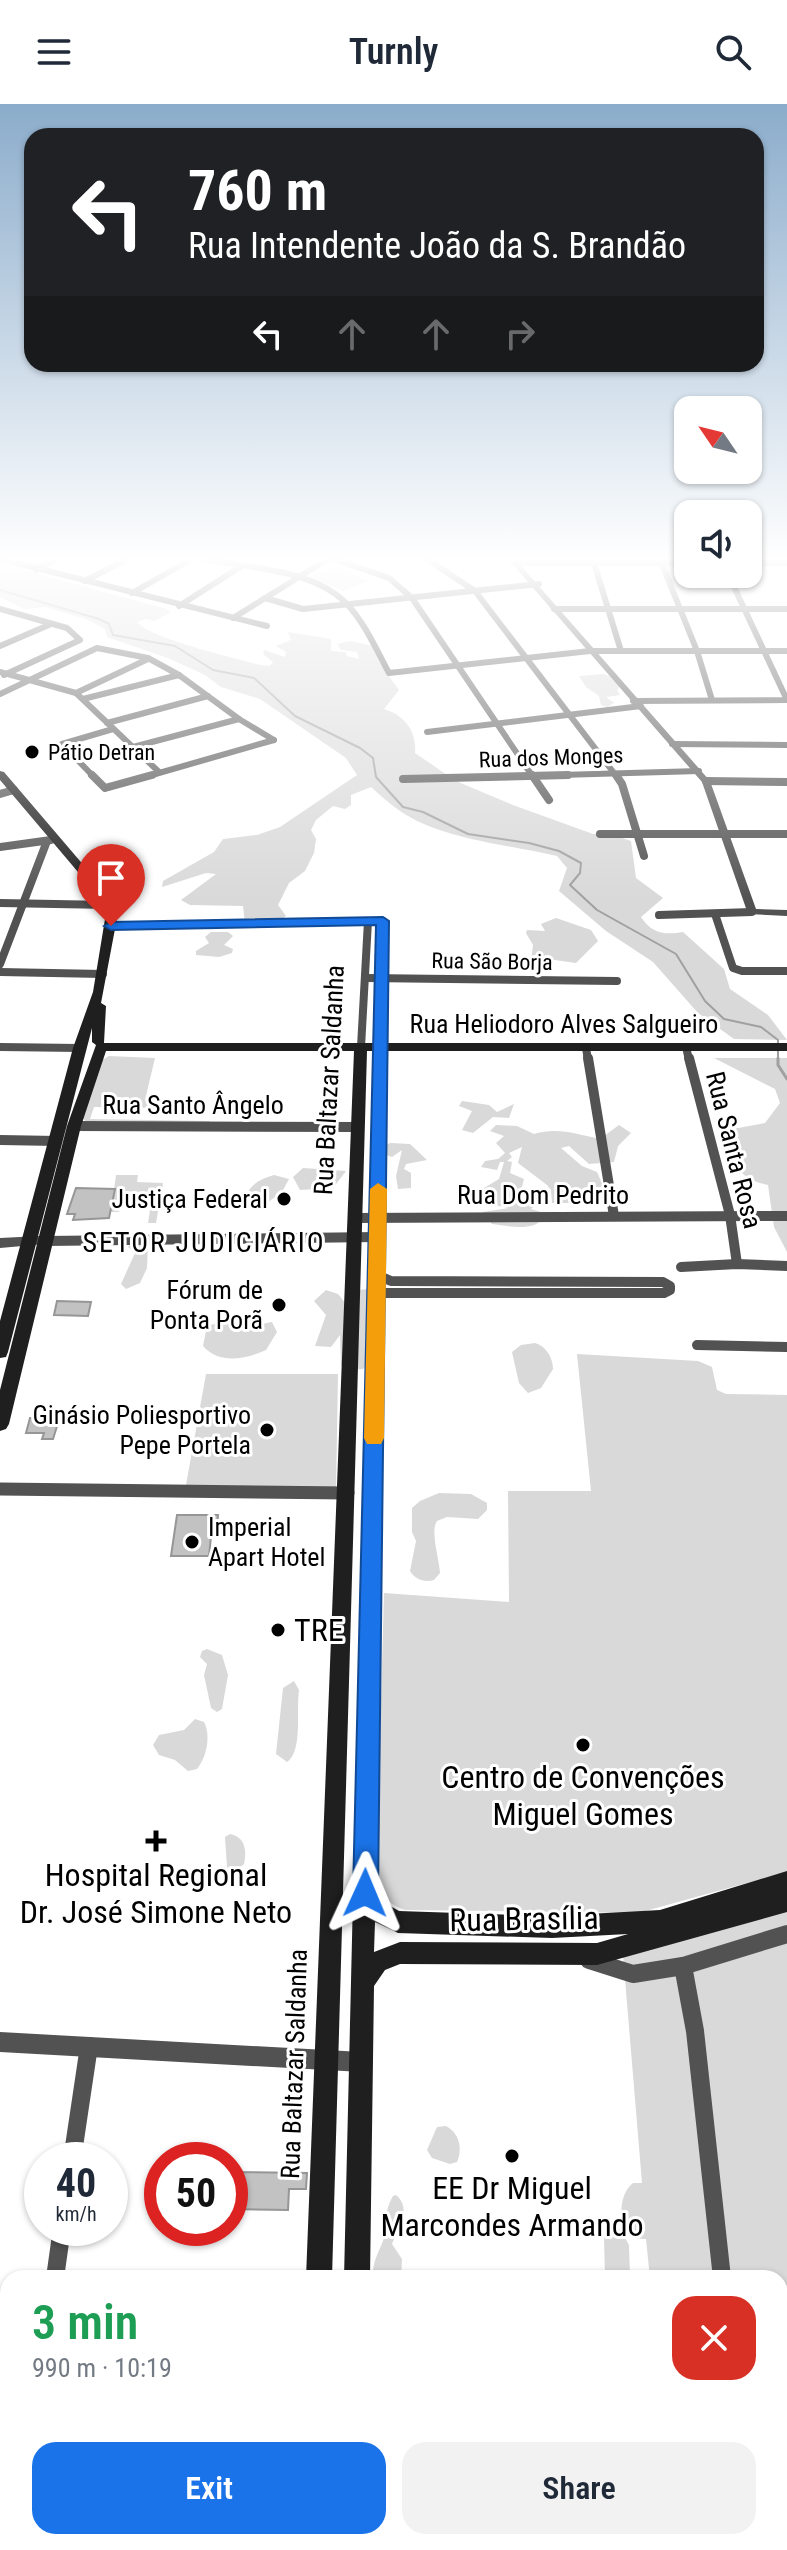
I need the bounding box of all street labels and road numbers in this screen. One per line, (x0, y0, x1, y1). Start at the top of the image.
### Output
street label: Rua dos Monges (478, 742, 624, 773)
street label: Rua São Borja (431, 948, 553, 975)
street label: Rua Baltazar Saldanha (308, 964, 350, 1196)
street label: Rua Heliodoro Alves Salgueiro (410, 1009, 718, 1039)
street label: Rua Santa Rosa (700, 1068, 768, 1232)
street label: Rua Santo Ângelo (102, 1090, 284, 1120)
street label: Rua Dom Pedrito (457, 1180, 629, 1210)
street label: Rua Brasília (449, 1899, 599, 1939)
street label: Rua Baltazar Saldanha (275, 1948, 313, 2180)

